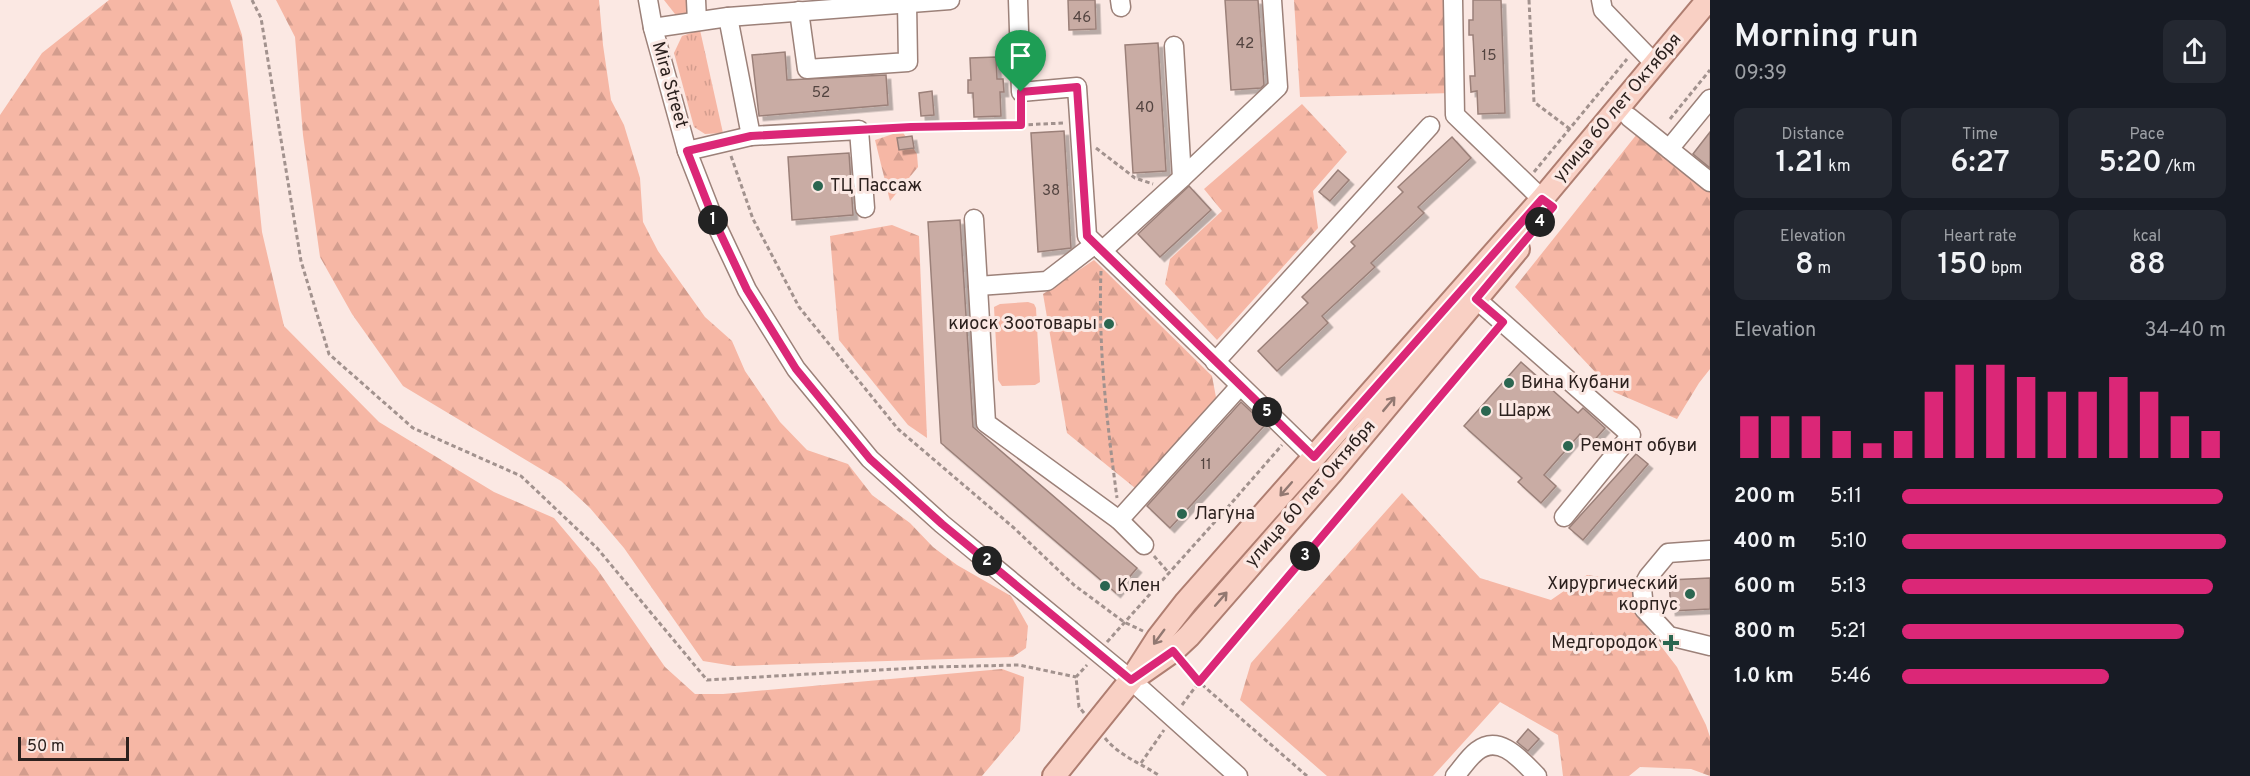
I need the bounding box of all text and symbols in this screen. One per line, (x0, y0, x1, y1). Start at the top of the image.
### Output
house number: 46 (1073, 9, 1091, 28)
text: Morning run (1734, 17, 1919, 59)
button: share (2163, 20, 2226, 83)
street label: улица 60 лет Октября (1549, 29, 1687, 187)
pin (995, 30, 1046, 92)
house number: 42 (1236, 35, 1254, 54)
street label: Mira Street (646, 39, 692, 131)
icon: arrive (1004, 39, 1037, 72)
house number: 15 (1482, 47, 1496, 66)
text: 09:39 (1734, 61, 1787, 87)
house number: 52 (812, 84, 830, 103)
house number: 40 (1136, 99, 1154, 118)
text: Distance (1782, 125, 1844, 145)
text: Time (1962, 125, 1998, 145)
text: Pace (2129, 125, 2165, 145)
text: 1.21 (1776, 145, 1825, 182)
text: 6:27 (1950, 145, 2010, 182)
text: 5:20 (2098, 145, 2162, 182)
text: km (1825, 157, 1850, 177)
text: /km (2162, 157, 2196, 177)
place label: ТЦ Пассаж (830, 175, 922, 198)
marker: ТЦ Пассаж (811, 179, 825, 193)
house number: 38 (1042, 182, 1060, 201)
pin: 1 (698, 205, 728, 235)
pin: 4 (1525, 207, 1555, 237)
text: 1 (710, 210, 716, 230)
text: 4 (1535, 212, 1545, 232)
text: Elevation (1780, 227, 1846, 247)
text: Heart rate (1943, 227, 2017, 247)
text: kcal (2133, 227, 2161, 247)
text: 8 (1795, 247, 1814, 284)
text: 150 (1938, 247, 1987, 284)
text: 88 (2128, 247, 2166, 284)
text: m (1814, 259, 1831, 279)
text: bpm (1987, 259, 2022, 279)
place label: киоск Зоотовары (948, 313, 1097, 336)
marker: киоск Зоотовары (1102, 317, 1116, 331)
text: Elevation (1734, 318, 1816, 344)
text: 34–40 m (2144, 318, 2226, 344)
place label: Вина Кубани (1521, 372, 1630, 395)
marker: Вина Кубани (1502, 376, 1516, 390)
pin: 5 (1252, 397, 1282, 427)
one-way arrow (1382, 397, 1396, 412)
place label: Шарж (1498, 400, 1551, 423)
text: 5 (1262, 402, 1272, 422)
marker: Шарж (1479, 404, 1493, 418)
street label: улица 60 лет Октября (1241, 416, 1381, 572)
place label: Ремонт обуви (1580, 435, 1697, 458)
marker: Ремонт обуви (1561, 439, 1575, 453)
house number: 11 (1200, 456, 1212, 475)
one-way arrow (1279, 481, 1292, 497)
text: 200 m (1734, 484, 1795, 510)
text: 5:11 (1830, 484, 1862, 510)
place label: Лагуна (1194, 503, 1255, 526)
marker: Лагуна (1175, 507, 1189, 521)
text: 400 m (1734, 529, 1796, 555)
text: 5:10 (1830, 529, 1867, 555)
pin: 3 (1290, 541, 1320, 571)
pin: 2 (972, 546, 1002, 576)
text: 3 (1300, 546, 1310, 566)
text: 2 (982, 551, 992, 571)
place label: Хирургический корпус (1547, 573, 1678, 617)
text: 600 m (1734, 574, 1795, 600)
text: 5:13 (1830, 574, 1866, 600)
place label: Клен (1117, 575, 1160, 598)
marker: Клен (1098, 579, 1112, 593)
marker: Хирургический корпус (1683, 587, 1697, 601)
one-way arrow (1214, 592, 1228, 607)
text: 800 m (1734, 619, 1795, 645)
text: 5:21 (1830, 619, 1867, 645)
one-way arrow (1153, 629, 1165, 645)
place label: Медгородок (1551, 632, 1658, 655)
marker: Медгородок (1662, 634, 1680, 652)
text: 1.0 km (1734, 664, 1794, 690)
text: 5:46 (1830, 664, 1871, 690)
scale bar (18, 734, 129, 762)
text: 50 m (27, 737, 65, 757)

